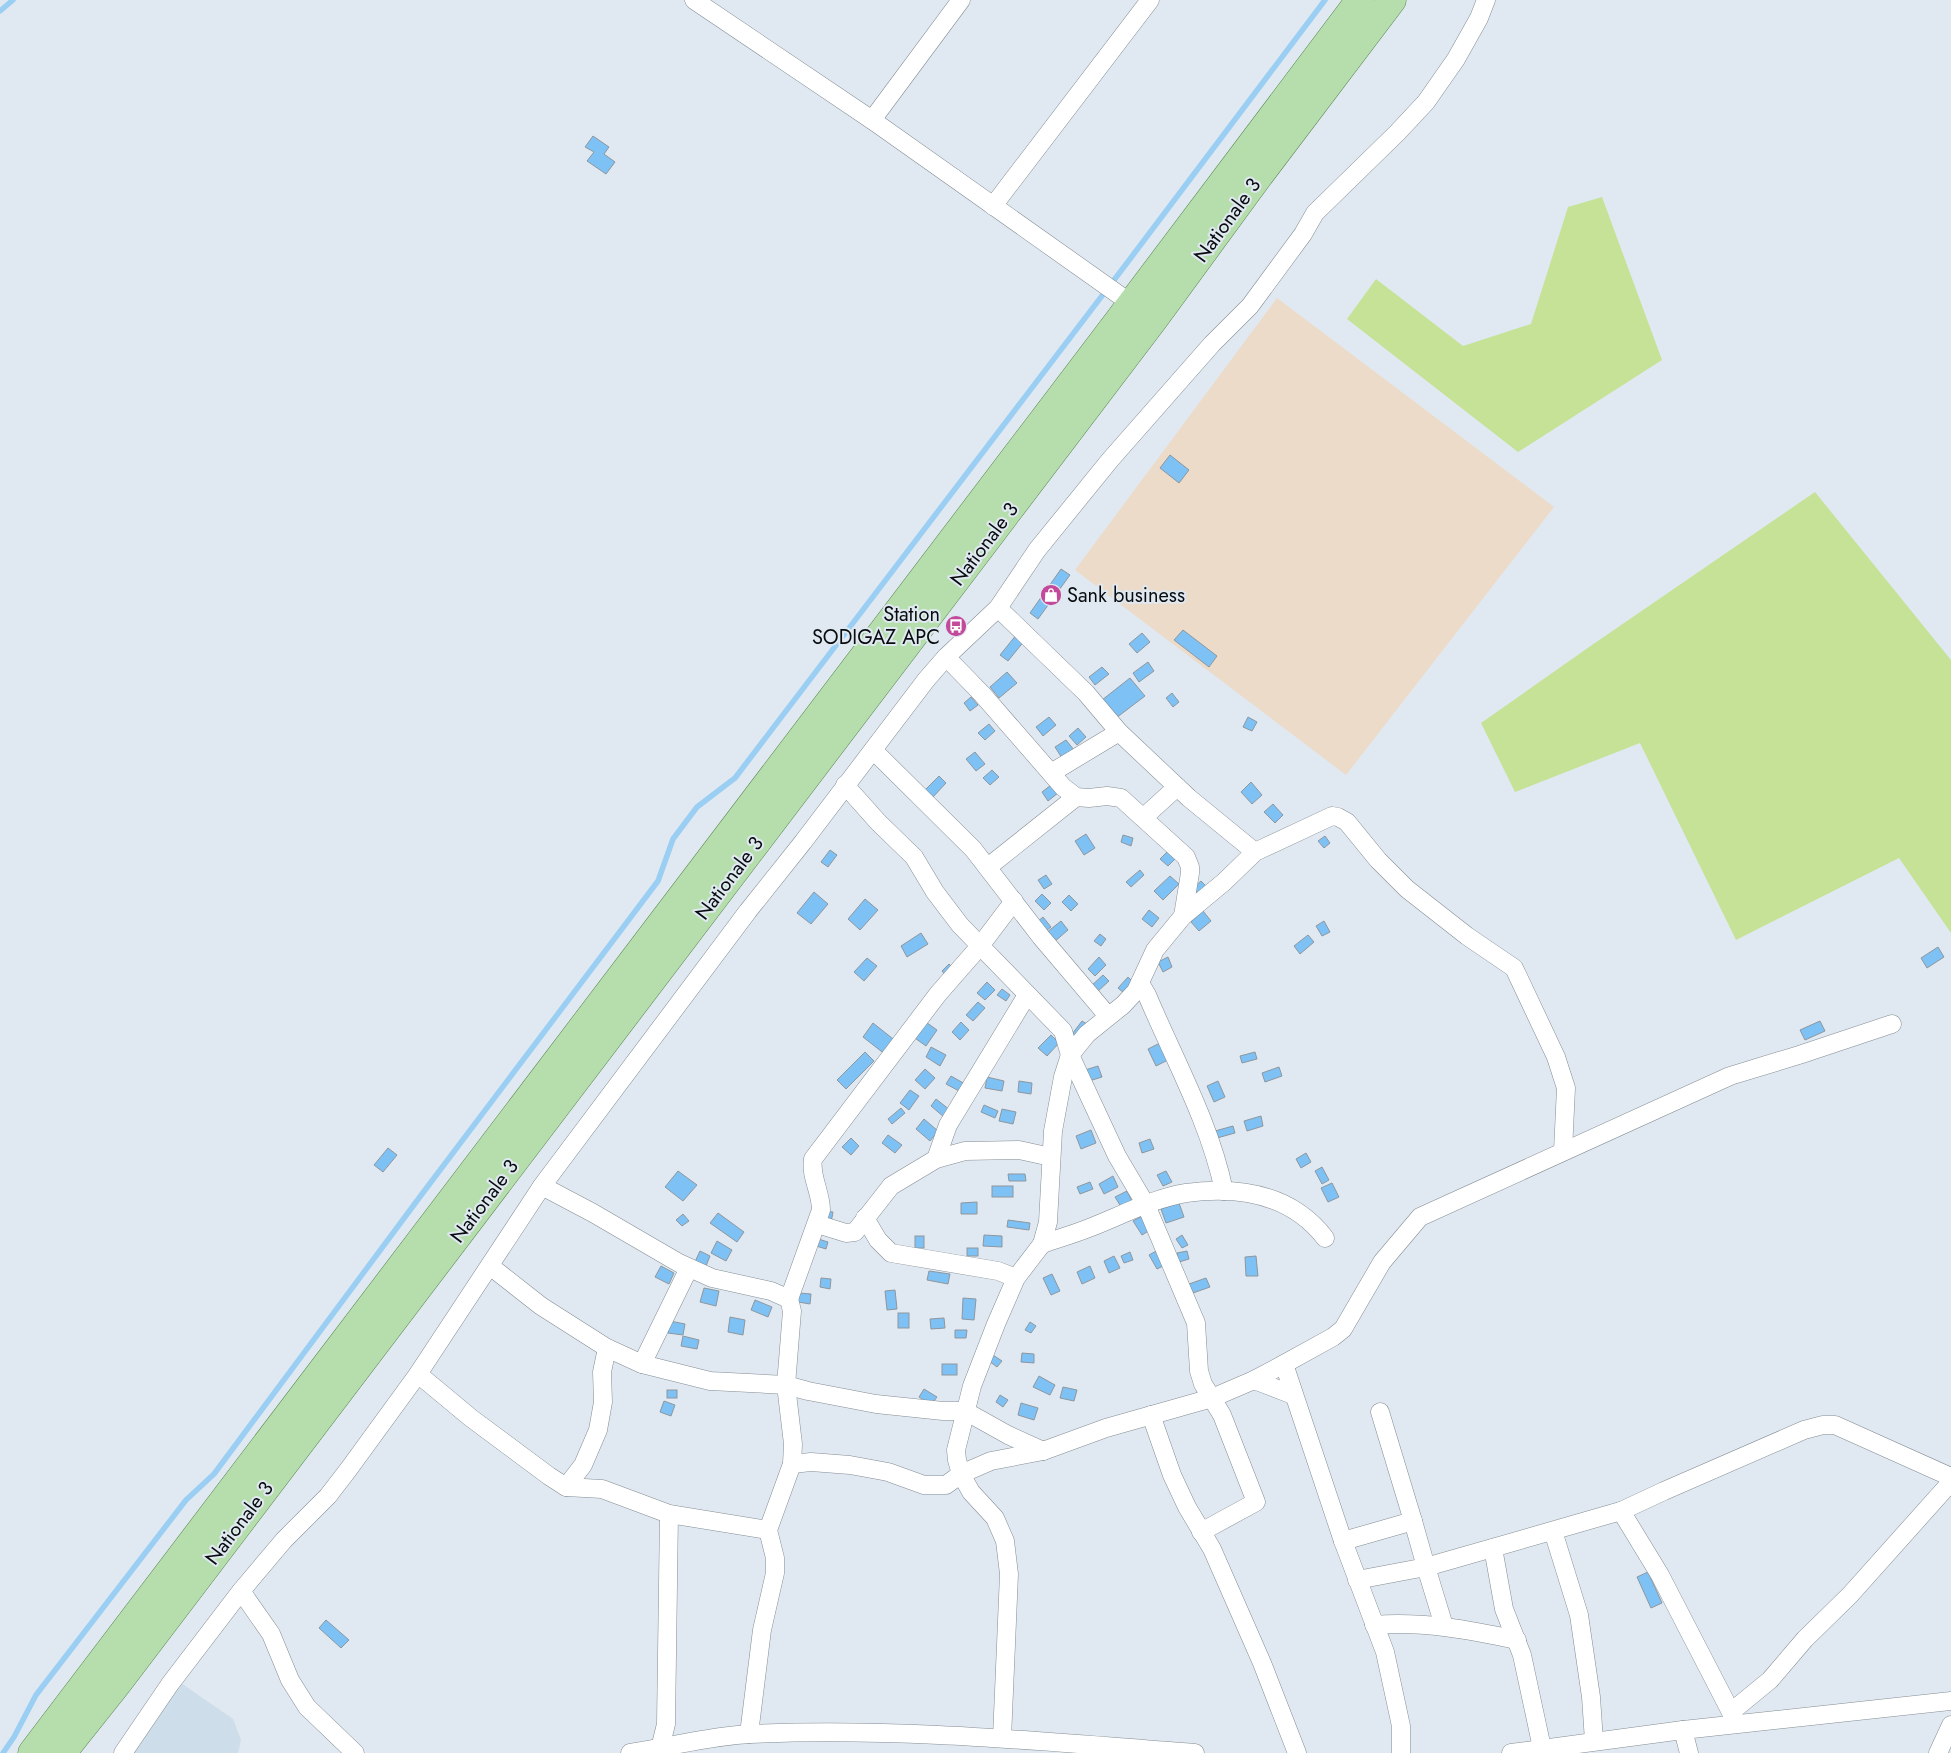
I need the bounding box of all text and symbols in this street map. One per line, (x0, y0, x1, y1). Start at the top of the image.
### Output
street label: Nationale 3 (1187, 172, 1268, 268)
street label: Nationale 3 (943, 496, 1026, 592)
place label: Sank business (1067, 581, 1185, 610)
shop icon: Sank business (1039, 583, 1063, 607)
place label: Station SODIGAZ APC (812, 600, 940, 652)
bus stop icon: Station SODIGAZ APC (944, 614, 968, 638)
street label: Nationale 3 (688, 830, 771, 926)
street label: Nationale 3 (443, 1153, 526, 1249)
street label: Nationale 3 (198, 1475, 281, 1571)

